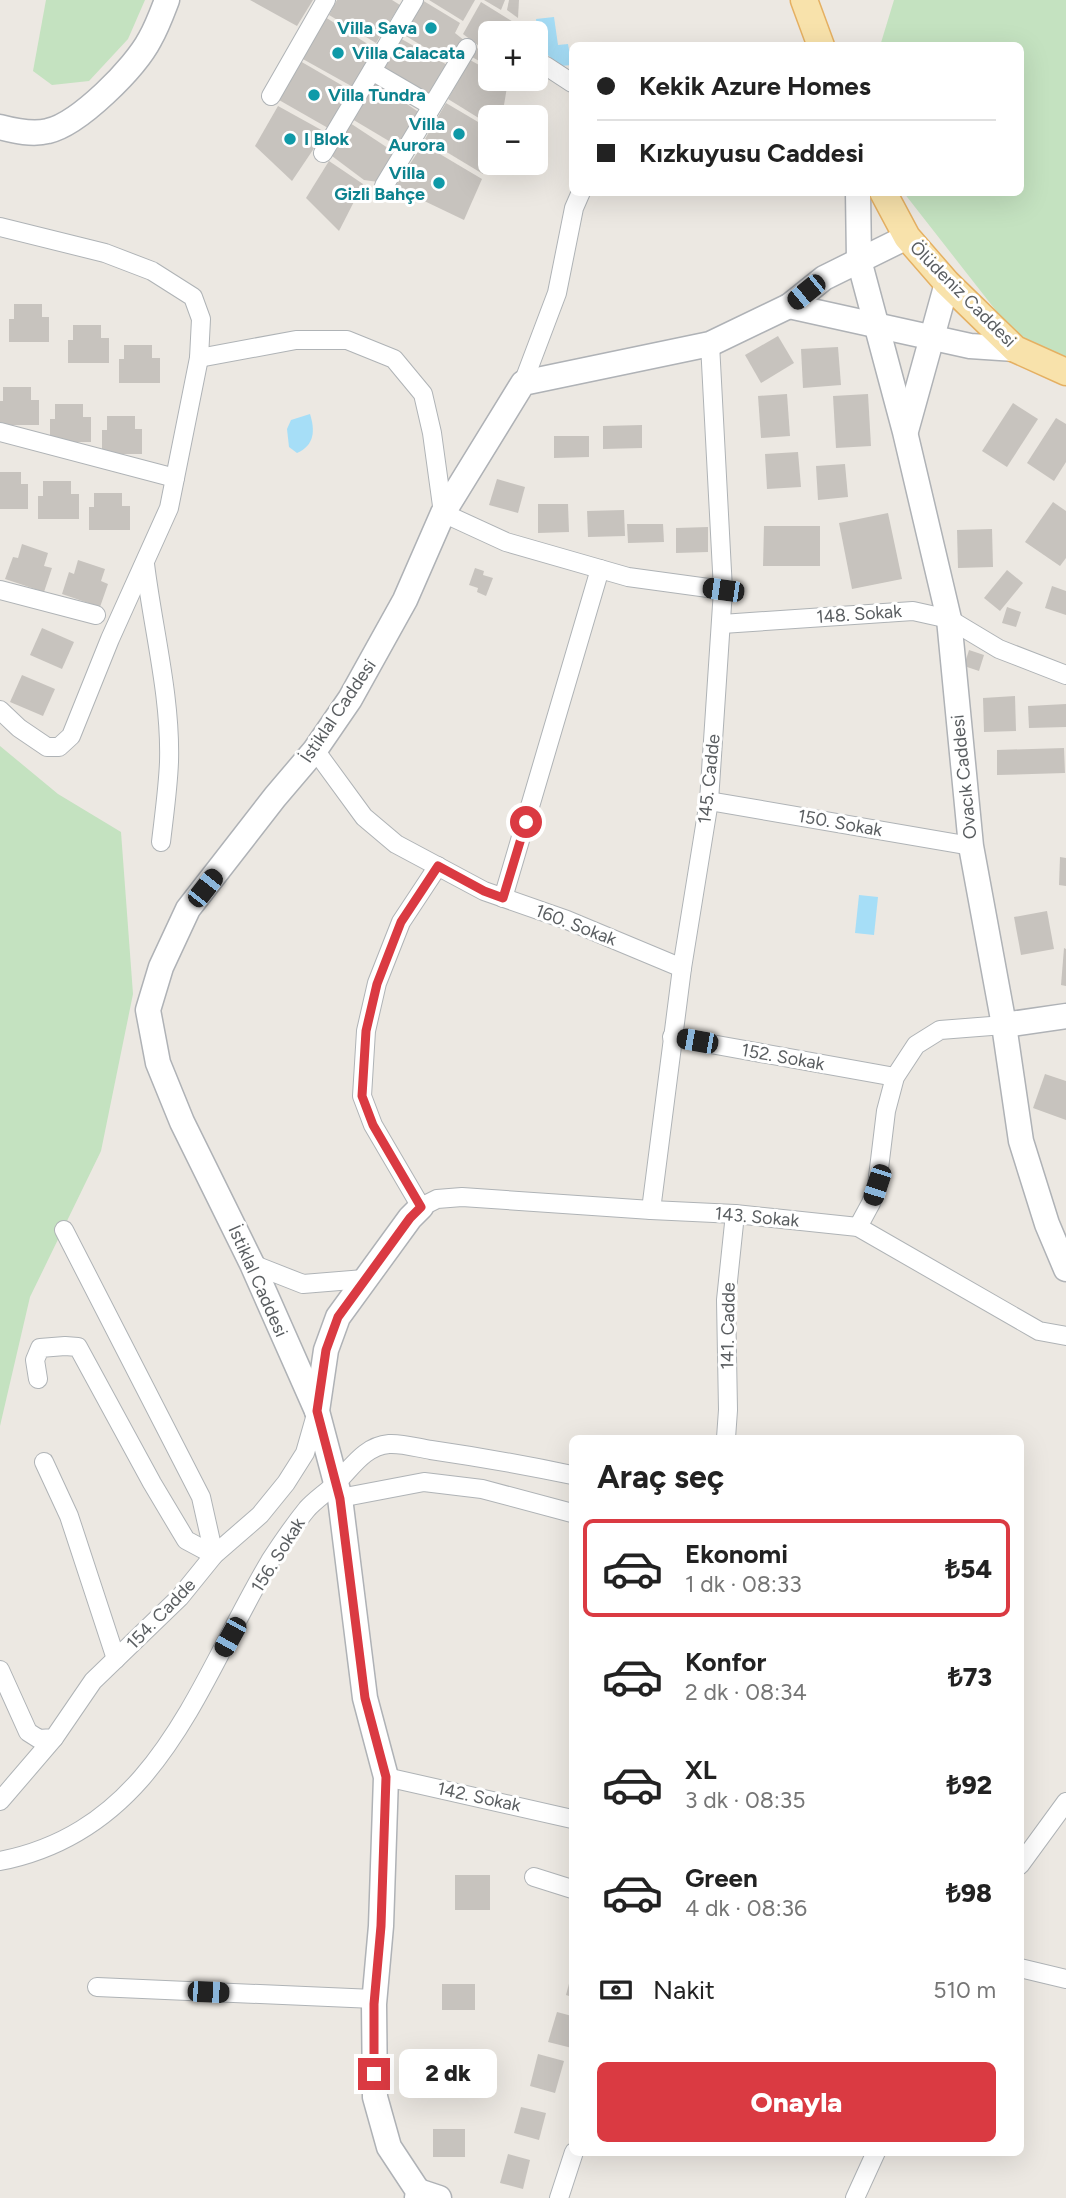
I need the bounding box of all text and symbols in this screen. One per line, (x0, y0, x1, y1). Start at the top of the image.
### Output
place label: Villa Sava (337, 17, 417, 39)
marker: Villa Sava (423, 20, 439, 36)
map controls (478, 21, 548, 175)
button: + (478, 21, 548, 91)
place label: Villa Calacata (352, 42, 465, 64)
marker: Villa Calacata (330, 45, 346, 61)
text: Kekik Azure Homes (639, 70, 871, 102)
place label: Villa Tundra (328, 84, 426, 106)
marker: Villa Tundra (306, 87, 322, 103)
button: − (478, 105, 548, 175)
place label: Villa Aurora (388, 113, 445, 156)
marker: Villa Aurora (451, 126, 467, 142)
place label: I Blok (304, 128, 349, 150)
marker: I Blok (282, 131, 298, 147)
text: Kızkuyusu Caddesi (639, 137, 864, 169)
place label: Villa Gizli Bahçe (334, 162, 425, 205)
marker: Villa Gizli Bahçe (431, 175, 447, 191)
street label: Ölüdeniz Caddesi (905, 236, 1021, 352)
car (784, 271, 829, 313)
car (701, 577, 746, 603)
street label: 148. Sokak (815, 600, 903, 628)
street label: İstiklal Caddesi (295, 655, 381, 767)
street label: Ovacık Caddesi (947, 714, 981, 840)
street label: 145. Cadde (693, 733, 725, 825)
street label: 150. Sokak (796, 805, 884, 841)
route start (510, 806, 542, 838)
car (184, 865, 227, 911)
street label: 160. Sokak (532, 899, 620, 951)
car (675, 1027, 720, 1055)
street label: 152. Sokak (740, 1039, 827, 1075)
car (861, 1162, 894, 1208)
street label: 143. Sokak (714, 1202, 800, 1232)
street label: İstiklal Caddesi (224, 1222, 292, 1340)
street label: 141. Cadde (716, 1282, 740, 1370)
text: Araç seç (597, 1458, 724, 1496)
street label: 156. Sokak (246, 1513, 310, 1596)
icon: car (601, 1537, 664, 1600)
text: Ekonomi (685, 1538, 788, 1570)
text: ₺54 (945, 1553, 992, 1585)
text: 1 dk · 08:33 (685, 1570, 802, 1598)
street label: 154. Cadde (122, 1574, 200, 1654)
car (211, 1614, 250, 1660)
icon: car (601, 1645, 664, 1708)
text: Konfor (685, 1646, 766, 1678)
text: ₺73 (948, 1661, 992, 1693)
text: 2 dk · 08:34 (685, 1678, 807, 1706)
icon: car (601, 1753, 664, 1816)
text: XL (685, 1754, 717, 1786)
text: ₺92 (947, 1769, 992, 1801)
street label: 142. Sokak (435, 1777, 523, 1817)
text: 3 dk · 08:35 (685, 1786, 805, 1814)
icon: car (601, 1861, 664, 1924)
text: Green (685, 1862, 758, 1894)
text: ₺98 (946, 1877, 992, 1909)
text: 4 dk · 08:36 (685, 1894, 807, 1922)
icon: cash (597, 1971, 635, 2009)
text: Nakit (653, 1974, 715, 2006)
text: 510 m (933, 1976, 996, 2004)
car (187, 1981, 230, 2003)
callout: 2 dk (398, 2050, 496, 2098)
route end (358, 2058, 390, 2090)
text: 2 dk (425, 2059, 471, 2087)
button: Onayla (597, 2062, 996, 2142)

